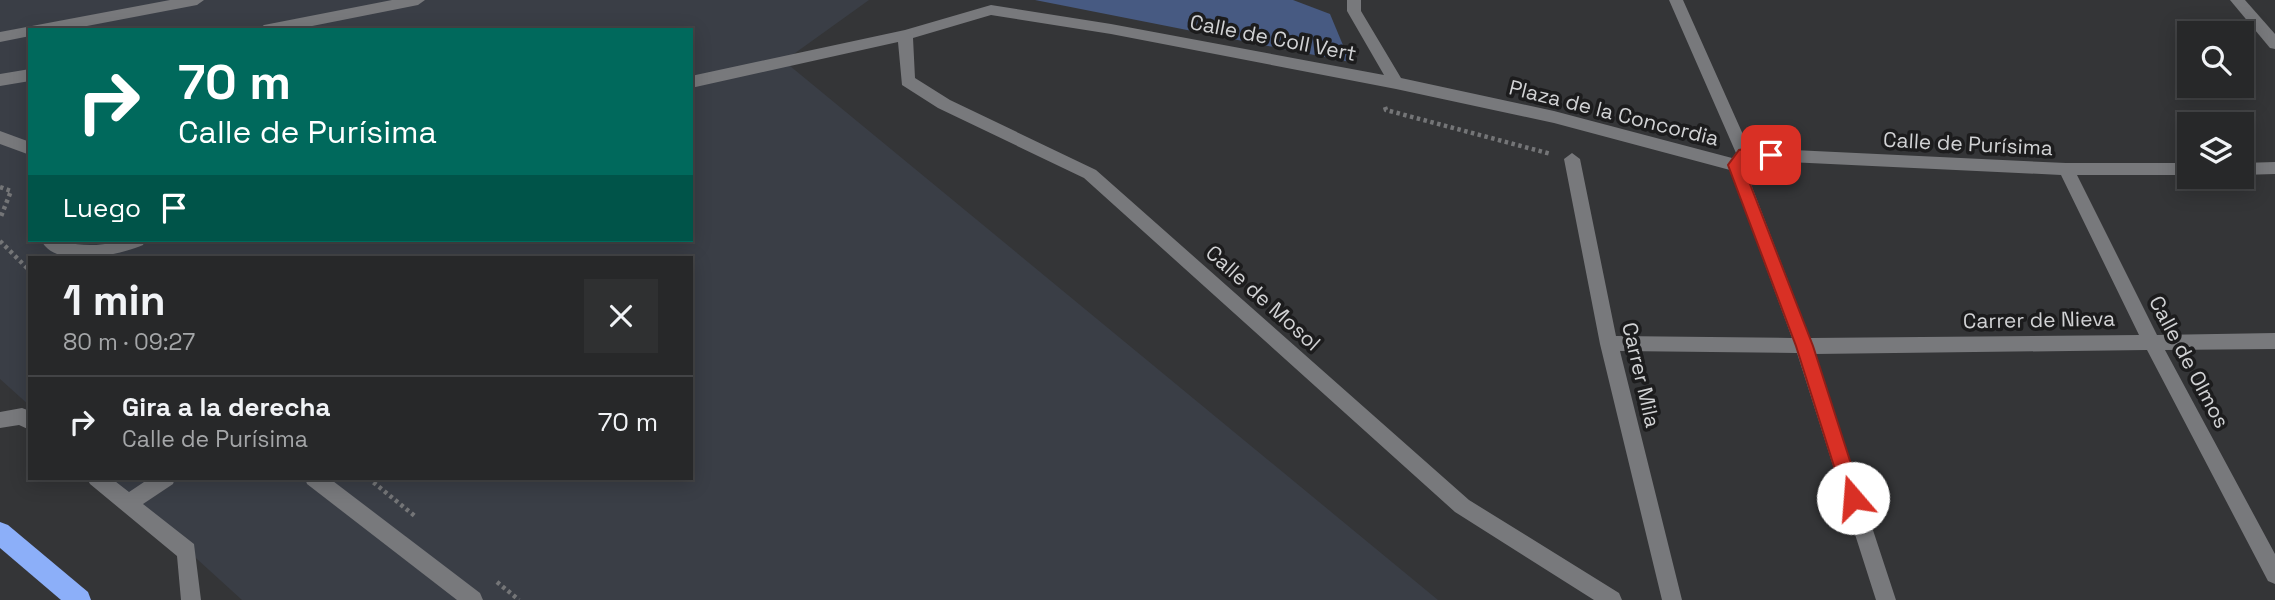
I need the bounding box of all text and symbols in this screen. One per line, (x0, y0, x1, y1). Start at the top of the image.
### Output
street label: Calle de Coll Vert (1188, 8, 1359, 67)
map controls (2177, 21, 2254, 189)
button: search (2177, 21, 2254, 98)
text: 70 m (178, 51, 291, 113)
icon: right (63, 56, 154, 147)
street label: Plaza de la Concordia (1506, 73, 1722, 152)
text: Calle de Purísima (178, 112, 437, 152)
button: layers (2177, 112, 2254, 189)
pin (1741, 125, 1801, 185)
street label: Calle de Purísima (1882, 126, 2054, 161)
icon: arrive (1752, 136, 1790, 174)
icon: arrive (155, 189, 193, 227)
text: Luego (63, 191, 141, 225)
street label: Calle de Mosol (1200, 239, 1326, 356)
text: 1 min (63, 274, 166, 327)
button: close (584, 279, 658, 353)
street label: Calle de Olmos (2143, 291, 2236, 433)
street label: Carrer de Nieva (1963, 305, 2115, 334)
street label: Carrer Mila (1616, 320, 1667, 430)
text: 80 m · 09:27 (63, 327, 195, 357)
text: Gira a la derecha (122, 390, 331, 424)
icon: right (63, 403, 101, 441)
text: 70 m (598, 405, 658, 439)
text: Calle de Purísima (122, 424, 308, 454)
position arrow (1816, 461, 1890, 535)

